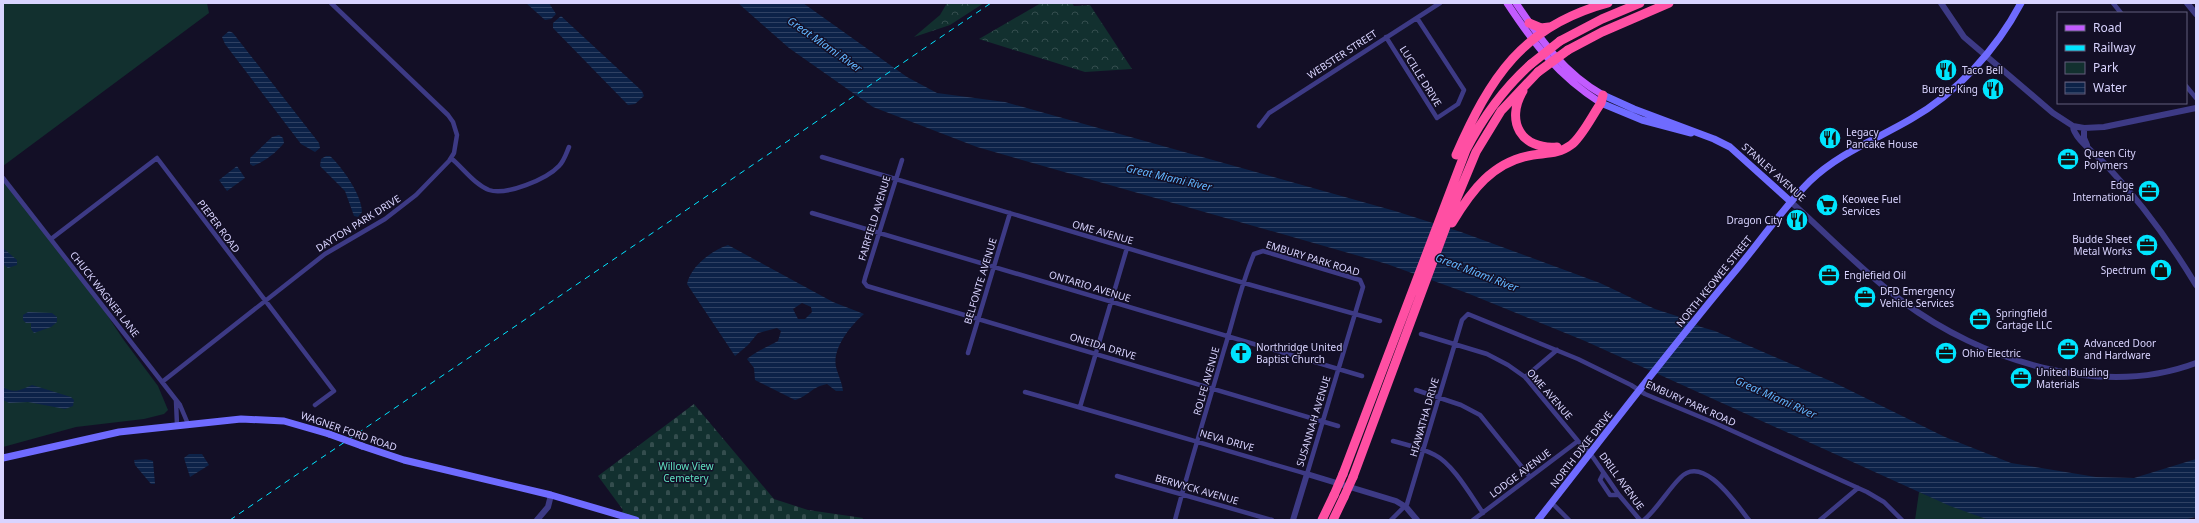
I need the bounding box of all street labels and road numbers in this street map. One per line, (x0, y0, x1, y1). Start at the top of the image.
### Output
street label: WEBSTER STREET (1304, 26, 1380, 82)
street label: LUCILLE DRIVE (1397, 43, 1445, 109)
street label: STANLEY AVENUE (1739, 140, 1809, 204)
street label: FAIRFIELD AVENUE (854, 174, 894, 262)
street label: DAYTON PARK DRIVE (313, 191, 403, 255)
street label: PIEPER ROAD (194, 197, 244, 255)
street label: OME AVENUE (1071, 217, 1135, 247)
street label: NORTH KEOWEE STREET (1673, 232, 1755, 330)
street label: BELFONTE AVENUE (960, 236, 1000, 326)
street label: EMBURY PARK ROAD (1264, 237, 1362, 279)
street label: CHUCK WAGNER LANE (67, 248, 143, 340)
street label: ONTARIO AVENUE (1047, 267, 1133, 305)
street label: ONEIDA DRIVE (1068, 329, 1138, 363)
street label: ROLFE AVENUE (1190, 345, 1222, 417)
street label: OME AVENUE (1524, 366, 1576, 422)
street label: SUSANNAH AVENUE (1293, 374, 1333, 468)
street label: HIAWATHA DRIVE (1406, 376, 1442, 458)
street label: EMBURY PARK ROAD (1644, 377, 1738, 429)
street label: WAGNER FORD ROAD (299, 408, 399, 454)
street label: NORTH DIXIE DRIVE (1547, 408, 1615, 490)
street label: NEVA DRIVE (1198, 426, 1256, 454)
street label: LODGE AVENUE (1486, 445, 1554, 501)
street label: DRILL AVENUE (1596, 449, 1648, 513)
street label: BERWYCK AVENUE (1154, 470, 1240, 508)

